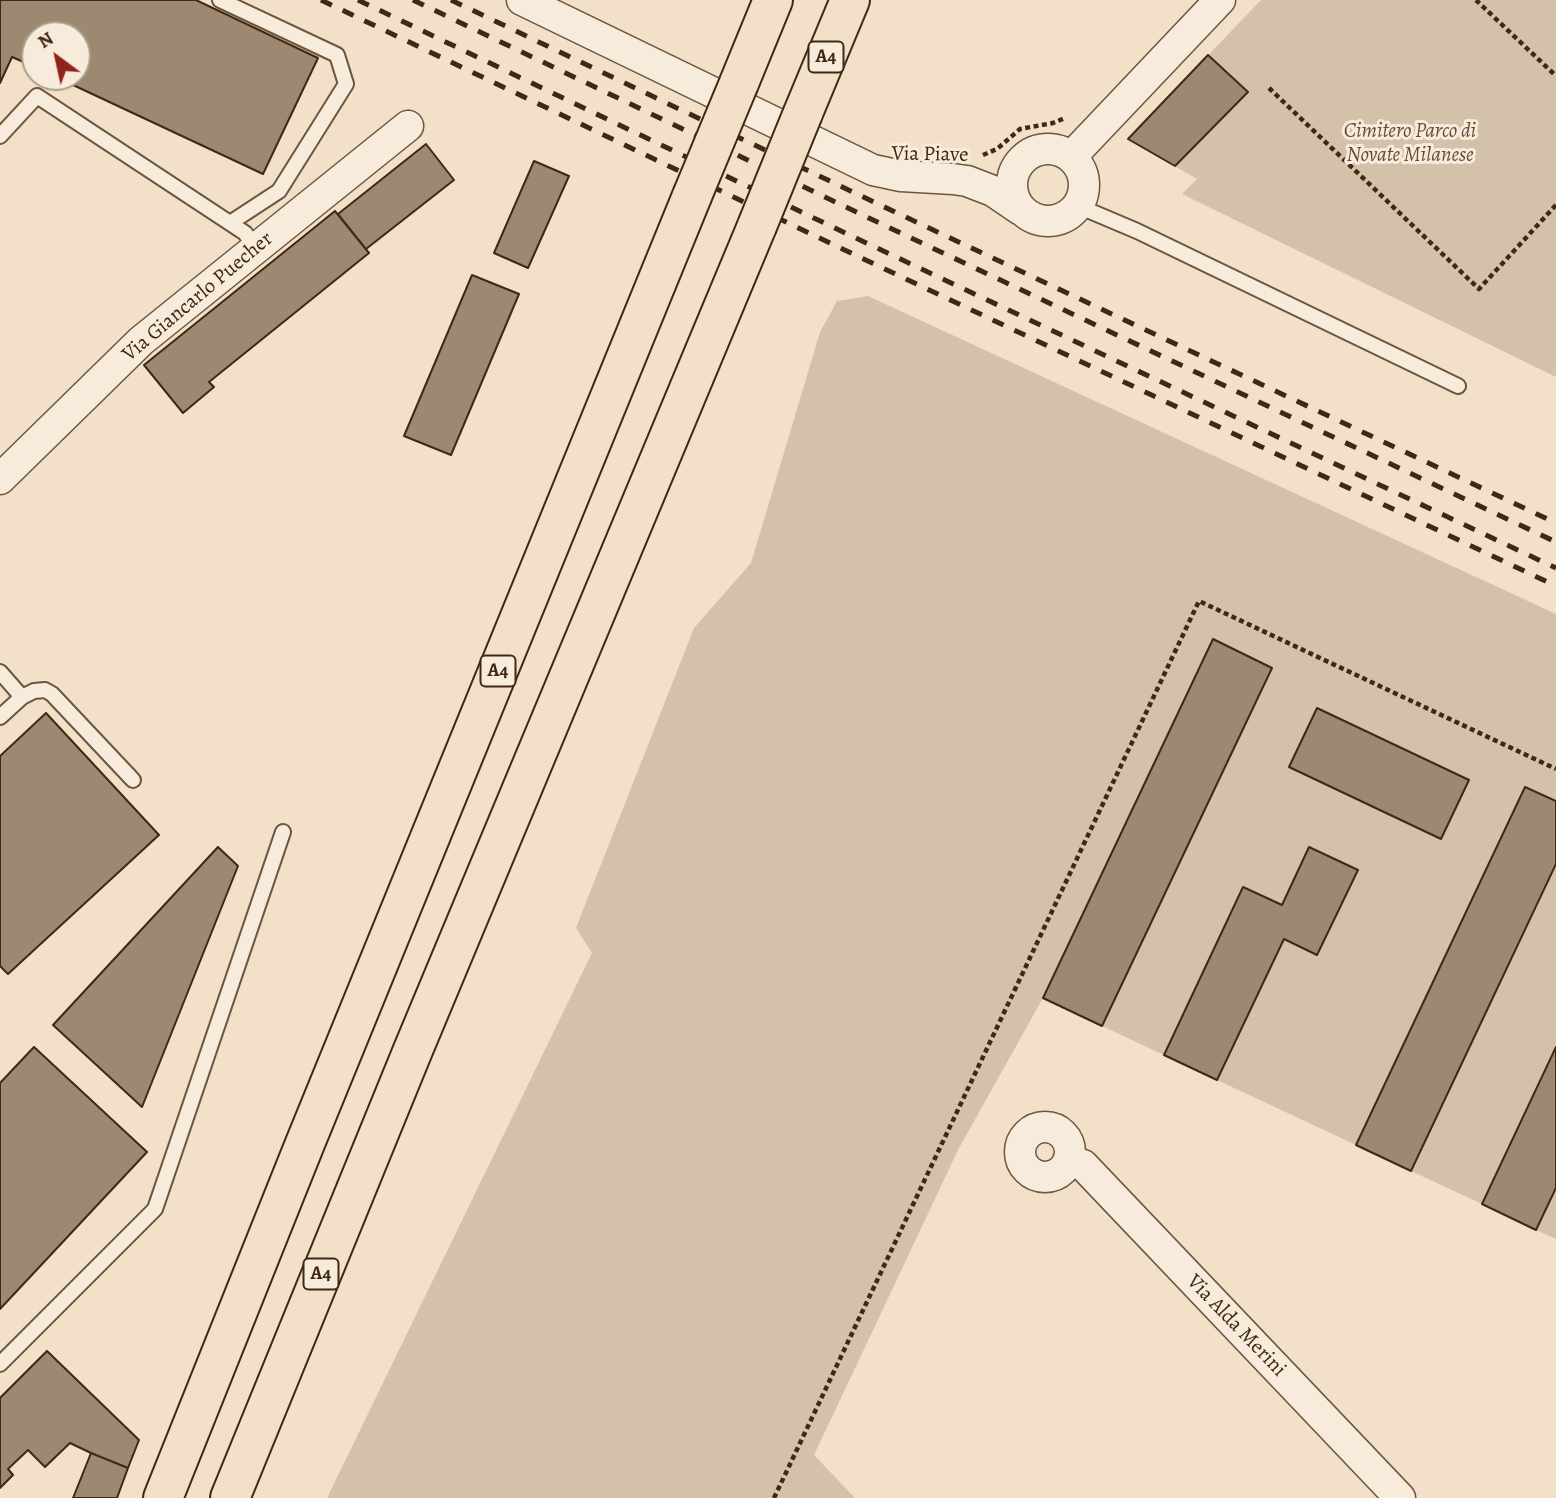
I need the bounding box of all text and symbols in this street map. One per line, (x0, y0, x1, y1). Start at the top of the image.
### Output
north arrow (21, 21, 91, 91)
text: N (33, 25, 59, 55)
road number: A4 (808, 41, 844, 72)
park label: Cimitero Parco di Novate Milanese (1344, 119, 1476, 169)
street label: Via Piave (891, 142, 969, 168)
street label: Via Giancarlo Puecher (118, 227, 278, 367)
road number: A4 (480, 656, 516, 686)
road number: A4 (304, 1258, 338, 1290)
street label: Via Alda Merini (1181, 1270, 1291, 1382)

